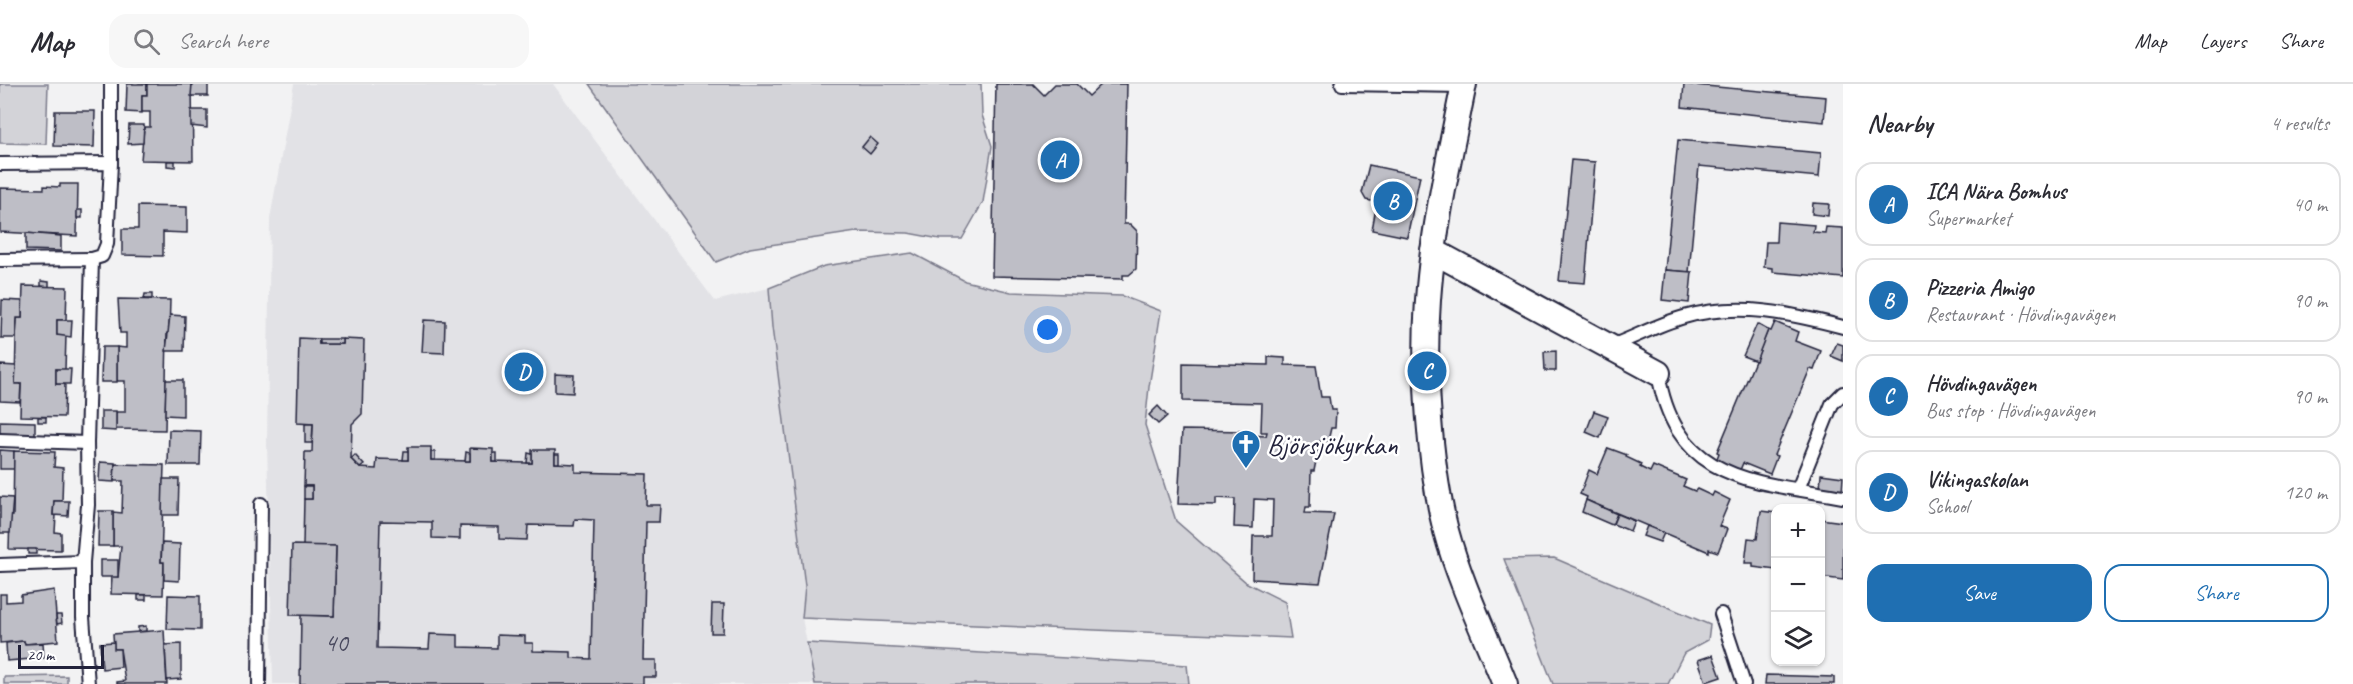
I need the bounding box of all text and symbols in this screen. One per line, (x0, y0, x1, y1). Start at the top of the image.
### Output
search box (109, 14, 529, 68)
text: Map (30, 24, 73, 59)
icon: search (130, 25, 163, 58)
text: Search here (178, 27, 268, 55)
text: Map (2134, 28, 2167, 54)
text: Layers (2200, 28, 2246, 54)
text: Share (2279, 28, 2323, 54)
text: Nearby (1867, 107, 1932, 140)
text: 4 results (2270, 111, 2329, 136)
pin: A (1040, 138, 1080, 182)
pin: B (1374, 178, 1412, 224)
text: ICA Nära Bomhus (1926, 178, 2066, 206)
text: A (1883, 192, 1894, 217)
text: 40 m (2293, 192, 2327, 217)
text: Supermarket (1926, 206, 2011, 231)
text: Pizzeria Amigo (1926, 274, 2033, 302)
text: B (1883, 288, 1894, 313)
text: 90 m (2293, 288, 2327, 313)
text: Restaurant · Hövdingavägen (1926, 302, 2116, 327)
your location (1033, 315, 1062, 344)
pin: C (1408, 348, 1446, 394)
pin: D (504, 350, 544, 394)
text: Hövdingavägen (1926, 370, 2036, 398)
text: C (1884, 384, 1893, 409)
text: 90 m (2293, 384, 2327, 409)
text: Bus stop · Hövdingavägen (1926, 398, 2096, 423)
place label: Björsjökyrkan (1267, 427, 1398, 462)
church icon: Björsjökyrkan (1230, 428, 1262, 470)
text: Vikingaskolan (1926, 466, 2028, 494)
text: D (1883, 480, 1894, 505)
text: 120 m (2284, 480, 2327, 505)
text: School (1926, 494, 1969, 519)
map controls (1771, 504, 1825, 666)
button: + (1771, 504, 1825, 558)
button: − (1771, 558, 1825, 612)
button: Save (1867, 564, 2092, 622)
button: Share (2104, 564, 2329, 622)
button: layers (1771, 612, 1825, 666)
house number: 40 (324, 626, 350, 659)
scale bar (18, 642, 104, 670)
text: 20 m (27, 645, 54, 665)

